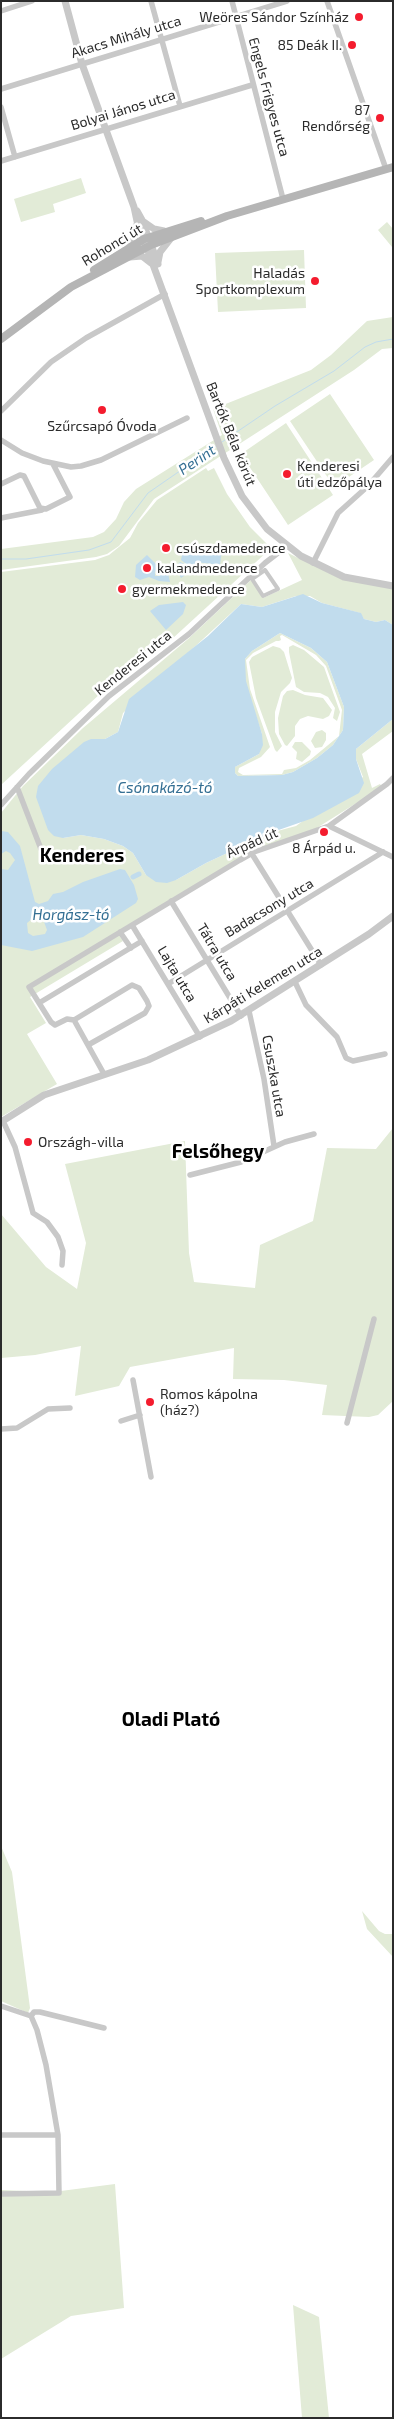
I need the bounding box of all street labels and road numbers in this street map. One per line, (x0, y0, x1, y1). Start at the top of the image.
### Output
street label: Akacs Mihály utca (69, 12, 183, 62)
street label: Engels Frigyes utca (245, 36, 293, 158)
street label: Bolyai János utca (69, 86, 177, 134)
street label: Rohonci út (79, 220, 145, 270)
street label: Bartók Béla körút (203, 380, 259, 488)
street label: Kenderesi utca (91, 627, 175, 699)
street label: Árpád út (224, 824, 280, 862)
street label: Badacsony utca (222, 875, 316, 941)
street label: Tátra utca (193, 920, 241, 984)
street label: Lajta utca (154, 943, 200, 1005)
street label: Kárpáti Kelemen utca (201, 943, 325, 1027)
street label: Csuszka utca (259, 1034, 289, 1118)

